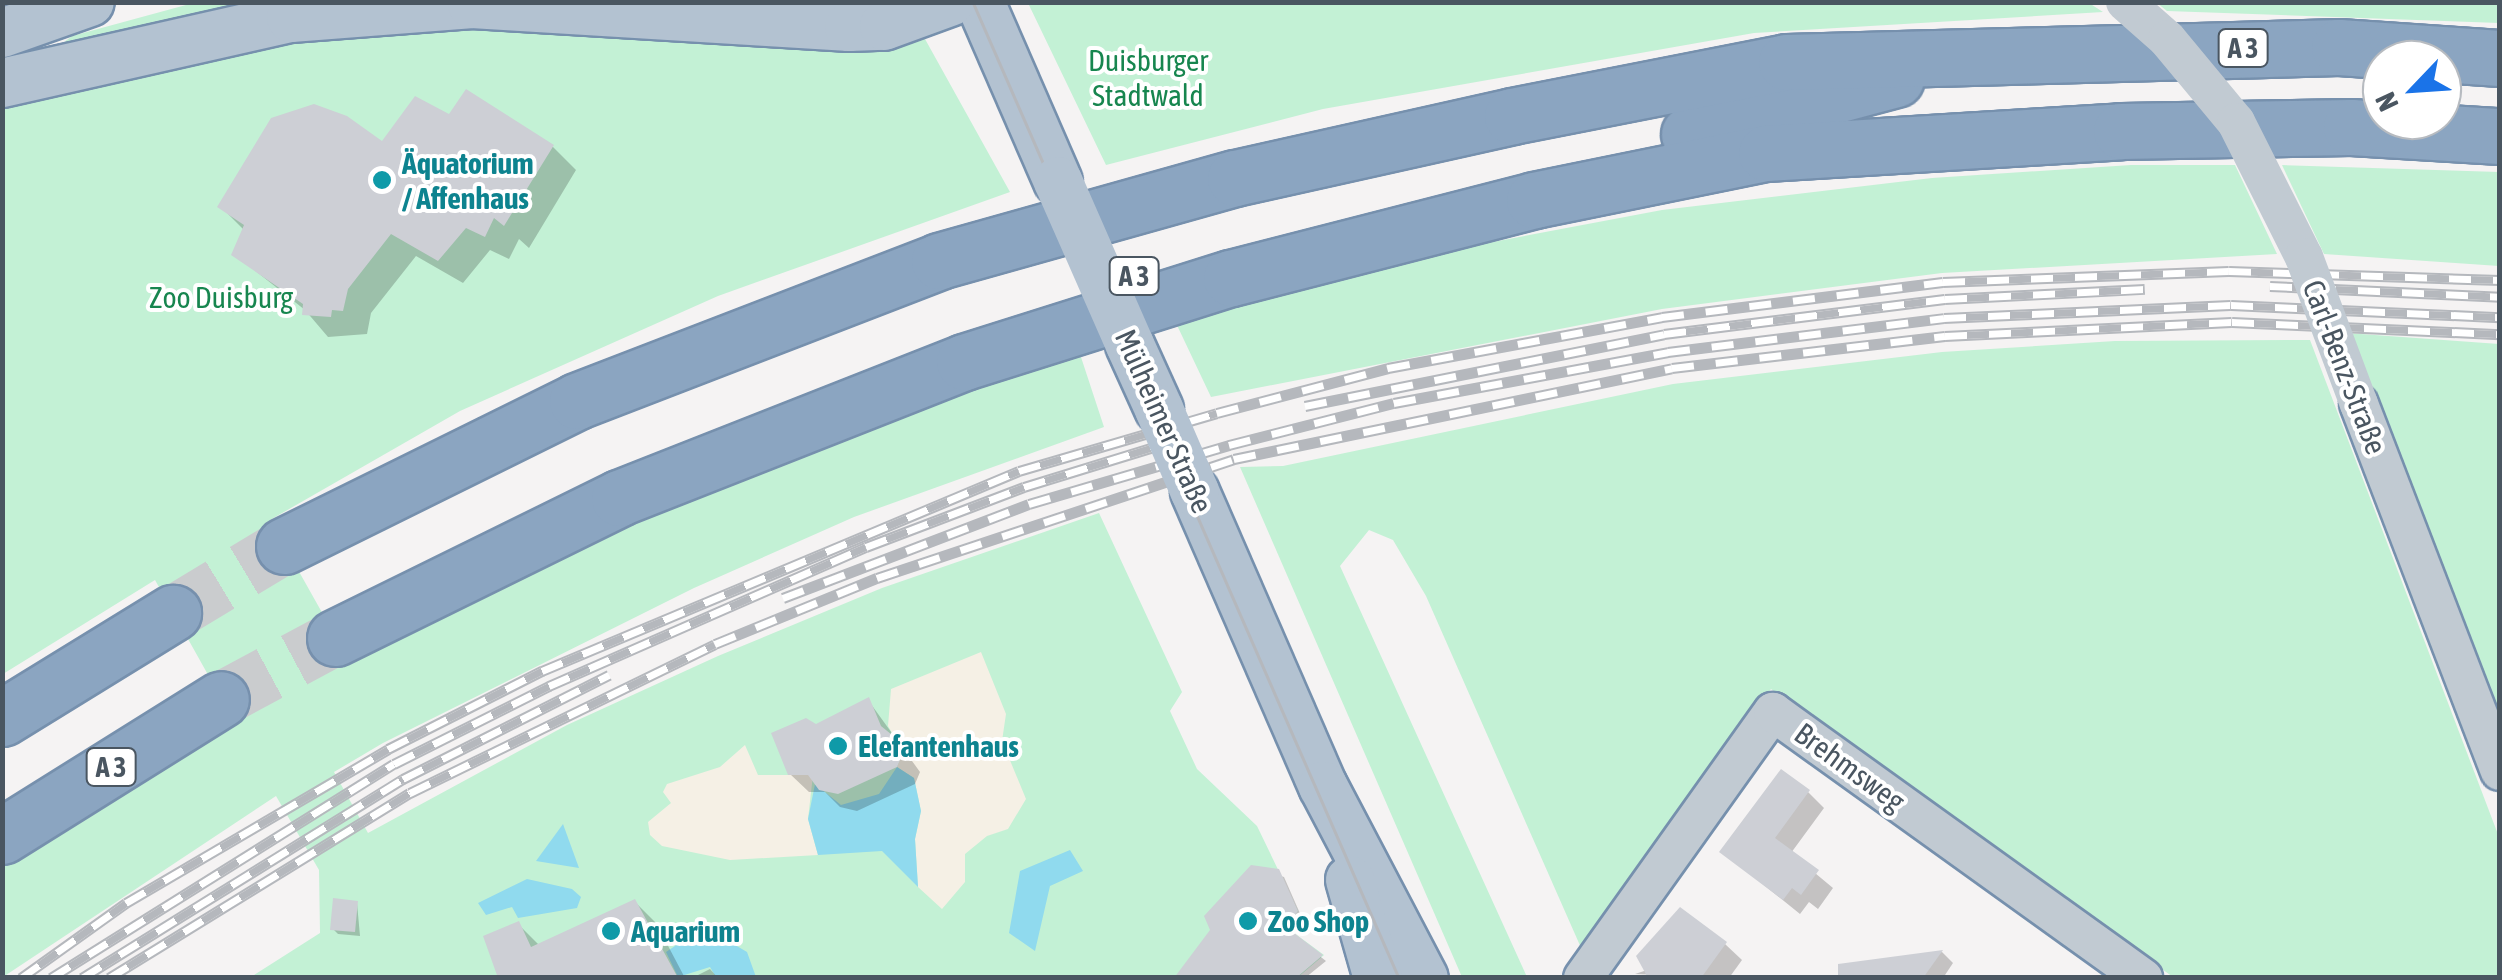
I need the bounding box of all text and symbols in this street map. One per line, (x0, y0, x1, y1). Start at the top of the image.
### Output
road number: A 3 (2216, 25, 2270, 71)
north arrow (2362, 40, 2462, 140)
park label: Duisburger Stadtwald (1088, 42, 1208, 112)
text: N (2369, 88, 2405, 116)
place label: Äquatorium / Affenhaus (402, 145, 534, 216)
marker: Äquatorium / Affenhaus (371, 169, 393, 191)
road number: A 3 (1106, 253, 1162, 299)
street label: Carl-Benz-Straße (2295, 275, 2395, 459)
park label: Zoo Duisburg (149, 279, 293, 315)
street label: Mülheimer Straße (1108, 324, 1220, 518)
street label: Brehmsweg (1788, 715, 1912, 819)
place label: Elefantenhaus (858, 728, 1019, 764)
marker: Elefantenhaus (827, 735, 849, 757)
road number: A 3 (84, 744, 138, 790)
place label: Zoo Shop (1268, 903, 1369, 939)
marker: Zoo Shop (1237, 910, 1259, 932)
place label: Aquarium (631, 913, 740, 949)
marker: Aquarium (600, 920, 622, 942)

